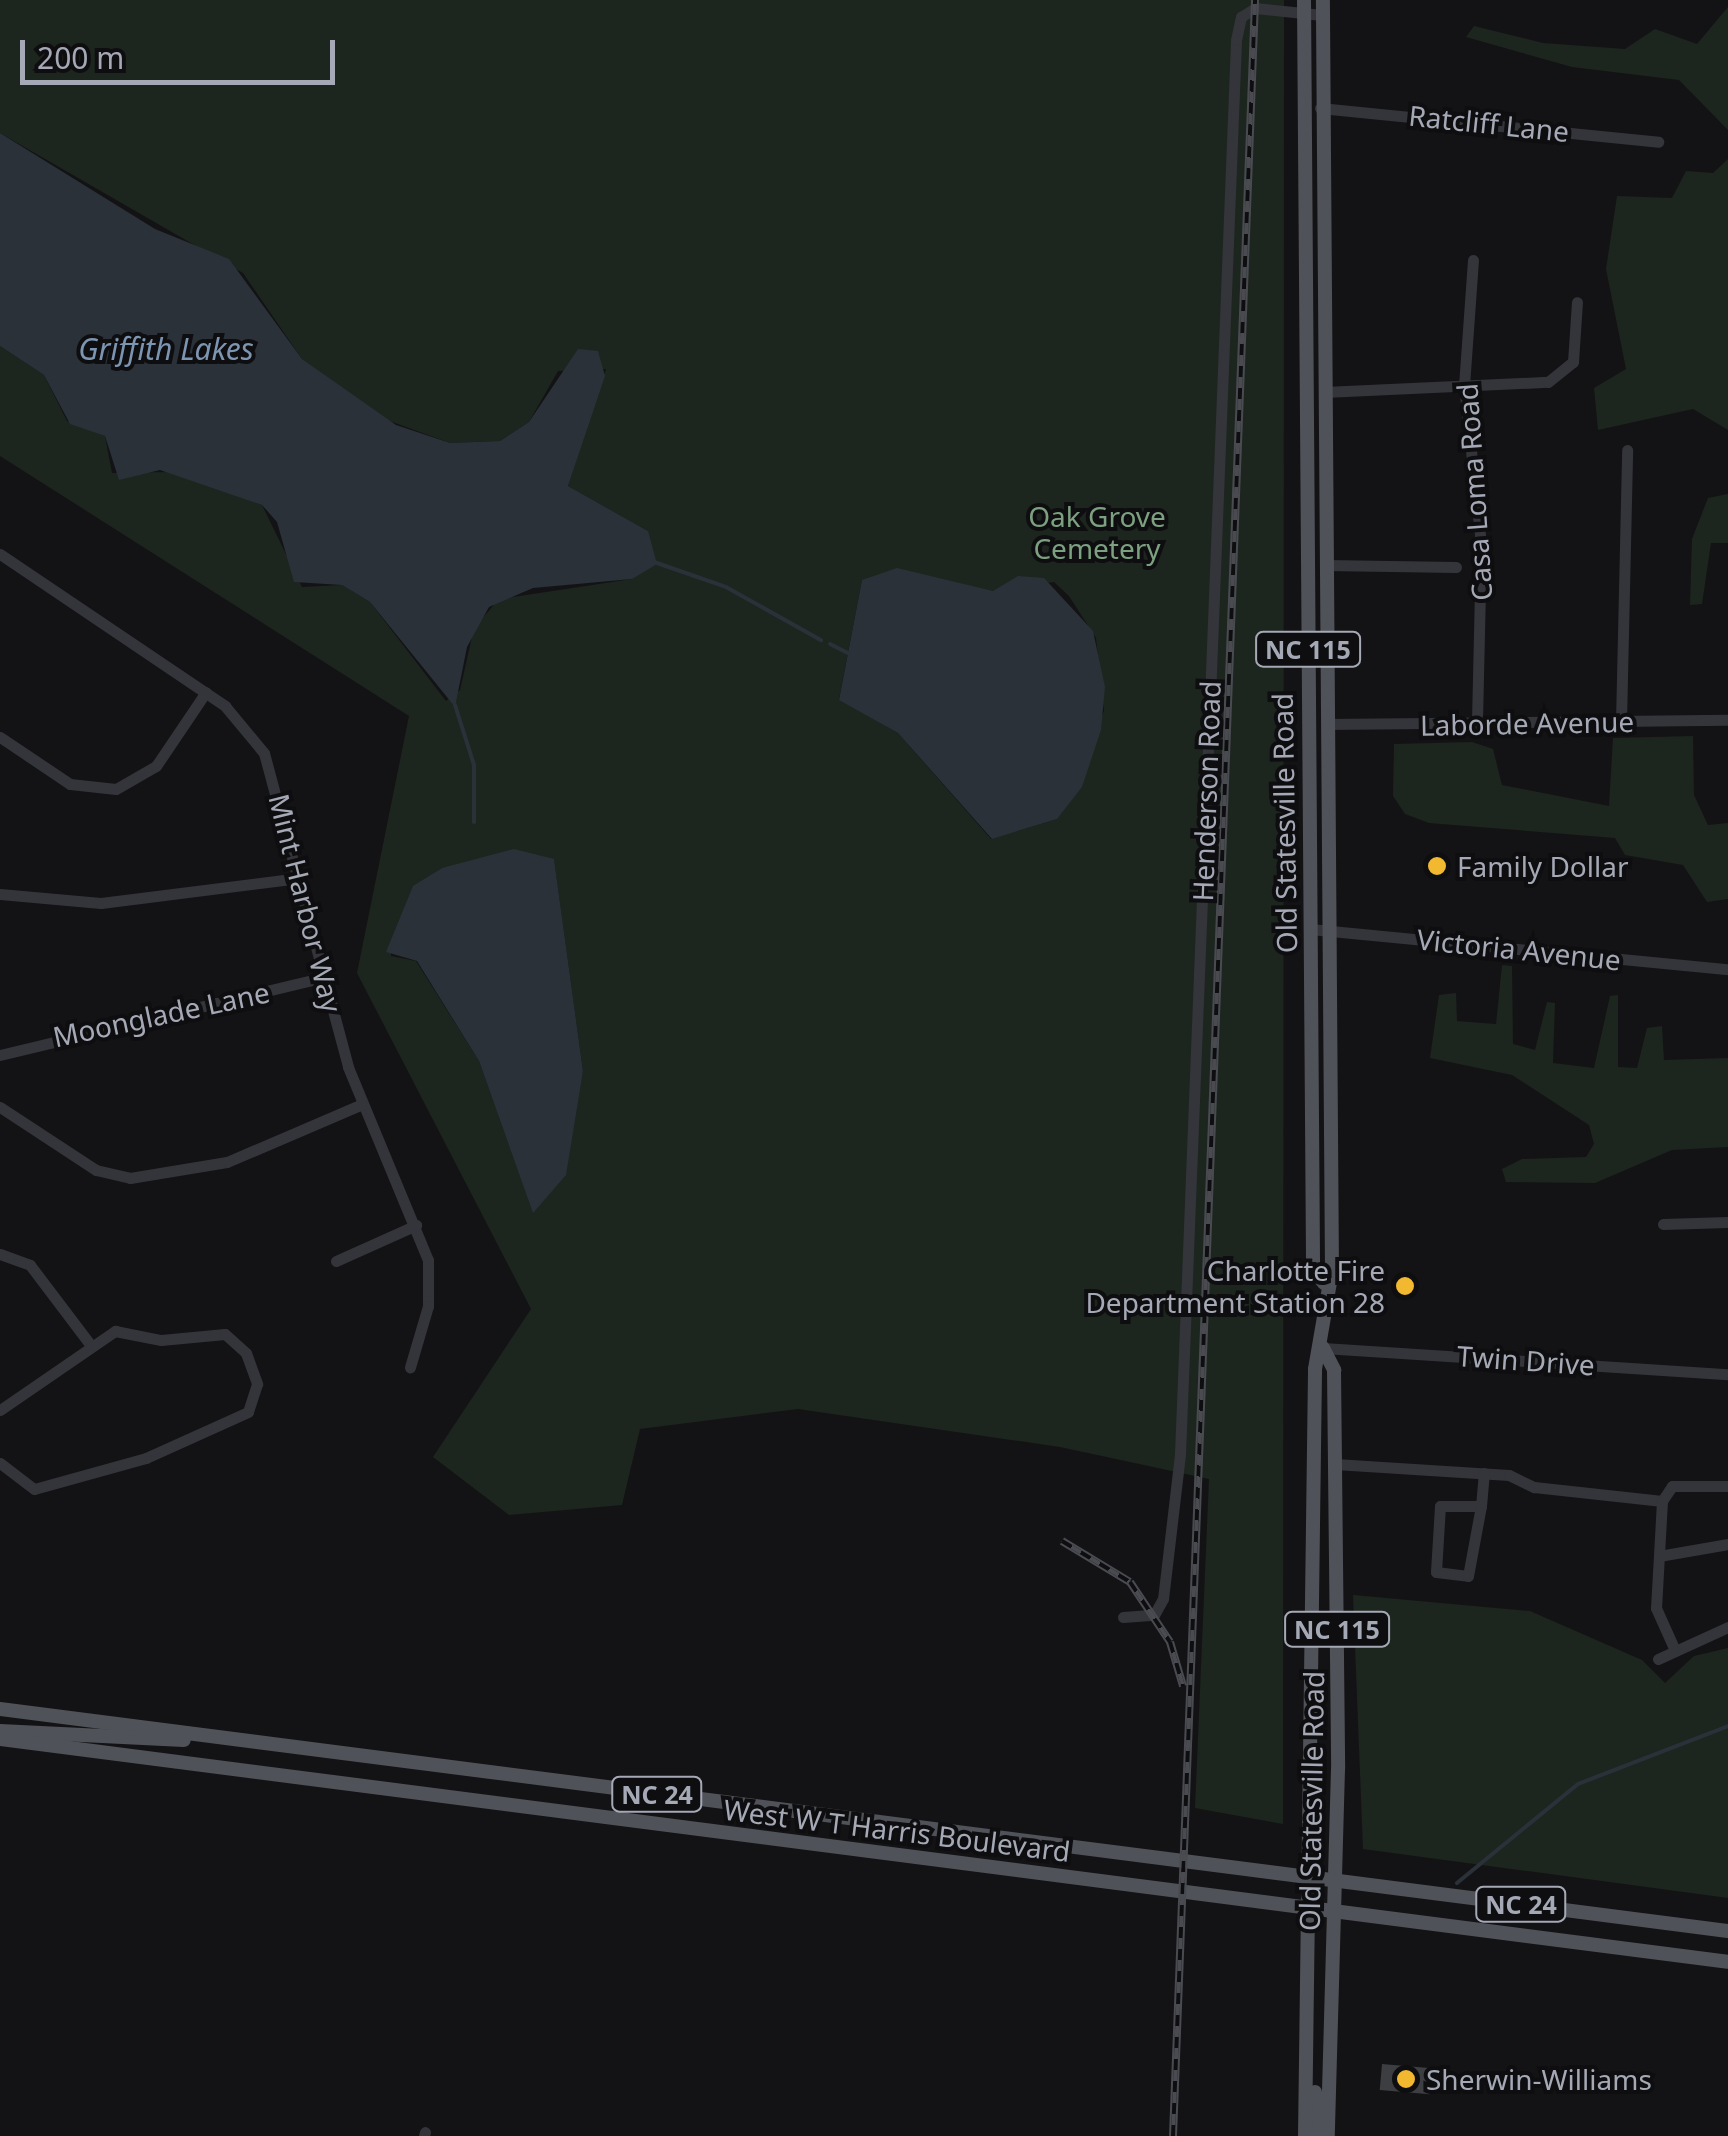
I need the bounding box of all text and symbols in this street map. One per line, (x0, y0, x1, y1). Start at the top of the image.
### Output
scale bar (25, 20, 340, 82)
text: 200 m (37, 37, 124, 78)
street label: Ratcliff Lane (1407, 98, 1571, 148)
water label: Griffith Lakes (78, 331, 254, 367)
street label: Casa Loma Road (1450, 382, 1498, 602)
park label: Oak Grove Cemetery (1028, 499, 1166, 565)
road number: NC 115 (1253, 629, 1363, 669)
street label: Henderson Road (1185, 680, 1227, 902)
street label: Old Statesville Road (1265, 693, 1303, 953)
street label: Laborde Avenue (1420, 704, 1634, 742)
street label: Mint Harbor Way (263, 790, 349, 1016)
place label: Family Dollar (1457, 849, 1629, 883)
marker: Family Dollar (1426, 855, 1448, 877)
street label: Victoria Avenue (1416, 922, 1622, 976)
street label: Moonglade Lane (50, 975, 272, 1053)
place label: Charlotte Fire Department Station 28 (1085, 1253, 1385, 1319)
marker: Charlotte Fire Department Station 28 (1394, 1275, 1416, 1297)
street label: Twin Drive (1456, 1338, 1596, 1382)
road number: NC 115 (1282, 1609, 1392, 1649)
street label: Old Statesville Road (1292, 1671, 1330, 1931)
road number: NC 24 (610, 1774, 704, 1814)
street label: West W T Harris Boulevard (722, 1792, 1072, 1868)
road number: NC 24 (1474, 1884, 1568, 1924)
place label: Sherwin-Williams (1426, 2062, 1652, 2096)
marker: Sherwin-Williams (1395, 2068, 1417, 2090)

